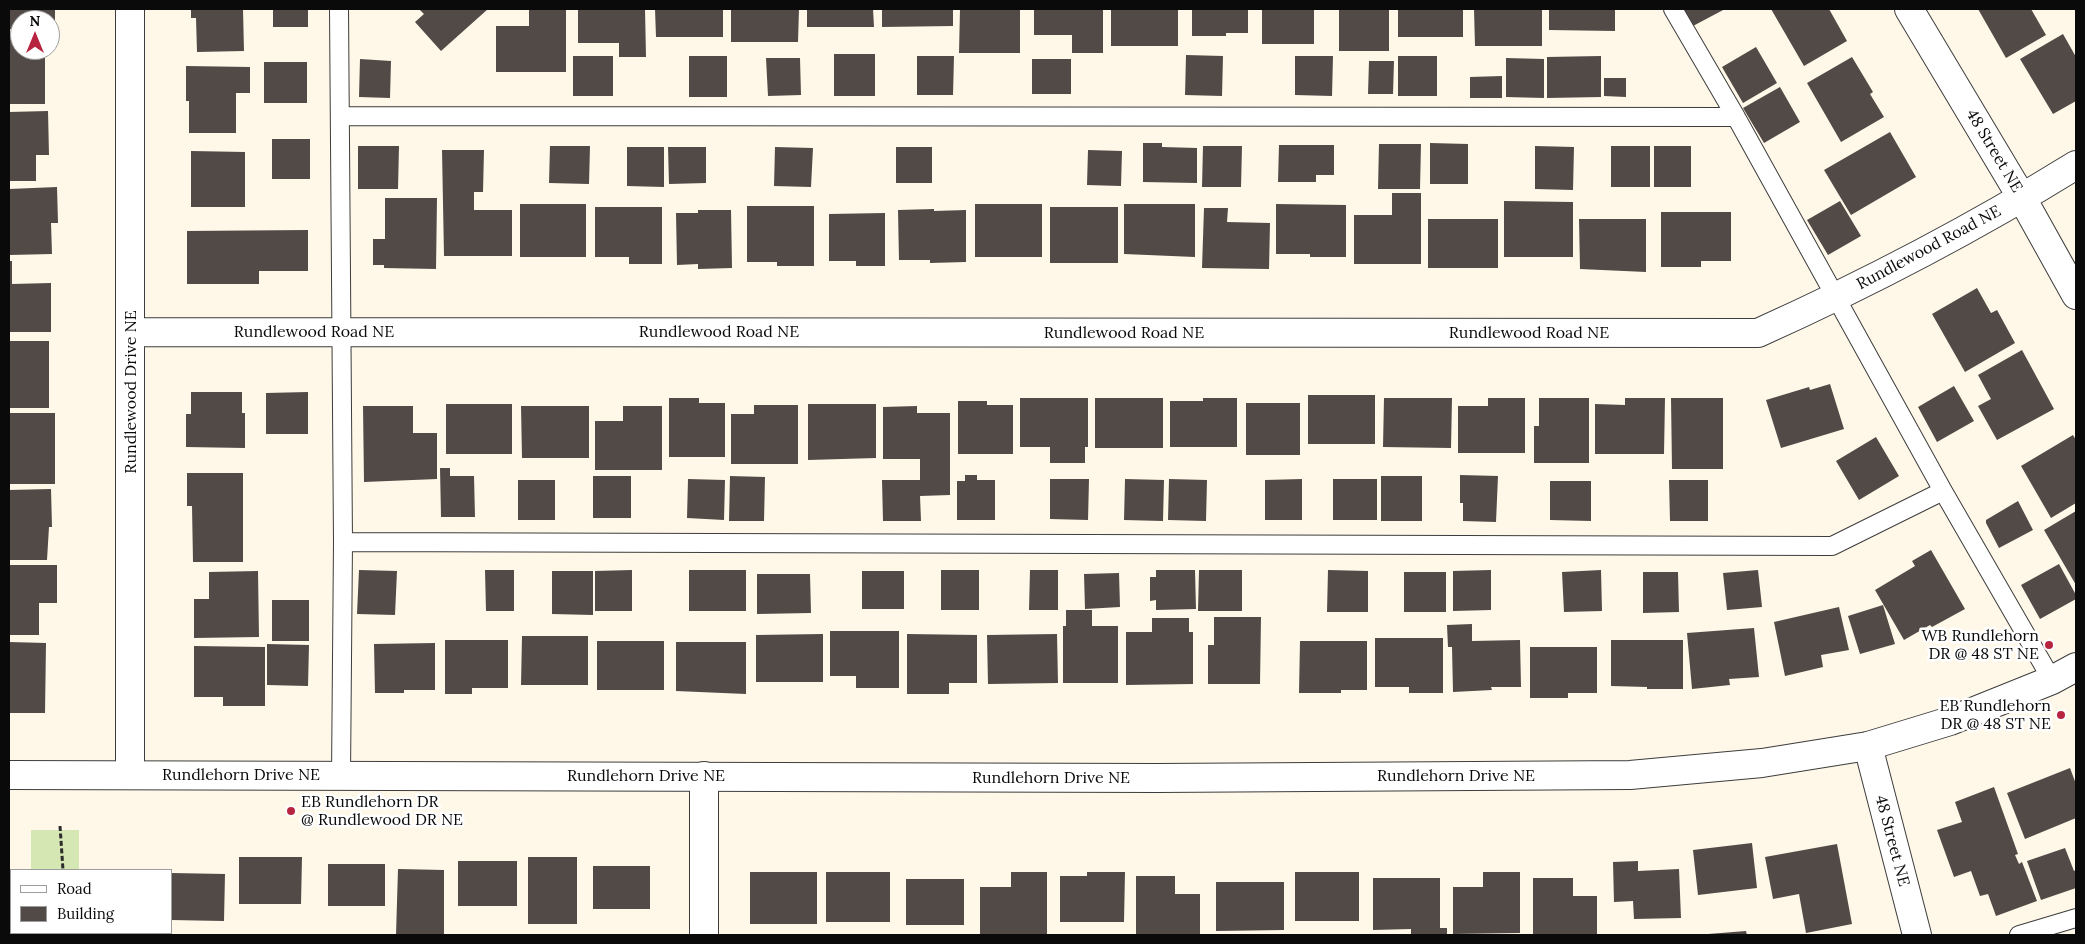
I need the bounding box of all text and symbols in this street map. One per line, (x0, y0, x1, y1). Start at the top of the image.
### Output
north arrow (10, 10, 60, 60)
text: N (30, 12, 40, 30)
street label: 48 Street NE (1962, 106, 2026, 196)
street label: Rundlewood Road NE (1854, 202, 2004, 294)
street label: Rundlewood Drive NE (121, 310, 141, 474)
street label: Rundlewood Road NE (234, 322, 394, 342)
street label: Rundlewood Road NE (639, 322, 799, 342)
street label: Rundlewood Road NE (1044, 323, 1204, 343)
street label: Rundlewood Road NE (1449, 323, 1609, 343)
place label: WB Rundlehorn DR @ 48 ST NE (1921, 626, 2039, 664)
marker: WB Rundlehorn DR @ 48 ST NE (2043, 639, 2055, 651)
place label: EB Rundlehorn DR @ 48 ST NE (1939, 696, 2051, 734)
marker: EB Rundlehorn DR @ 48 ST NE (2055, 709, 2067, 721)
street label: Rundlehorn Drive NE (162, 765, 320, 785)
street label: Rundlehorn Drive NE (567, 766, 725, 786)
street label: Rundlehorn Drive NE (1377, 766, 1535, 786)
street label: Rundlehorn Drive NE (972, 768, 1130, 788)
place label: EB Rundlehorn DR @ Rundlewood DR NE (301, 792, 463, 830)
street label: 48 Street NE (1871, 793, 1913, 889)
marker: EB Rundlehorn DR @ Rundlewood DR NE (285, 805, 297, 817)
legend (10, 869, 172, 934)
text: Road (57, 879, 92, 898)
text: Building (57, 904, 114, 923)

